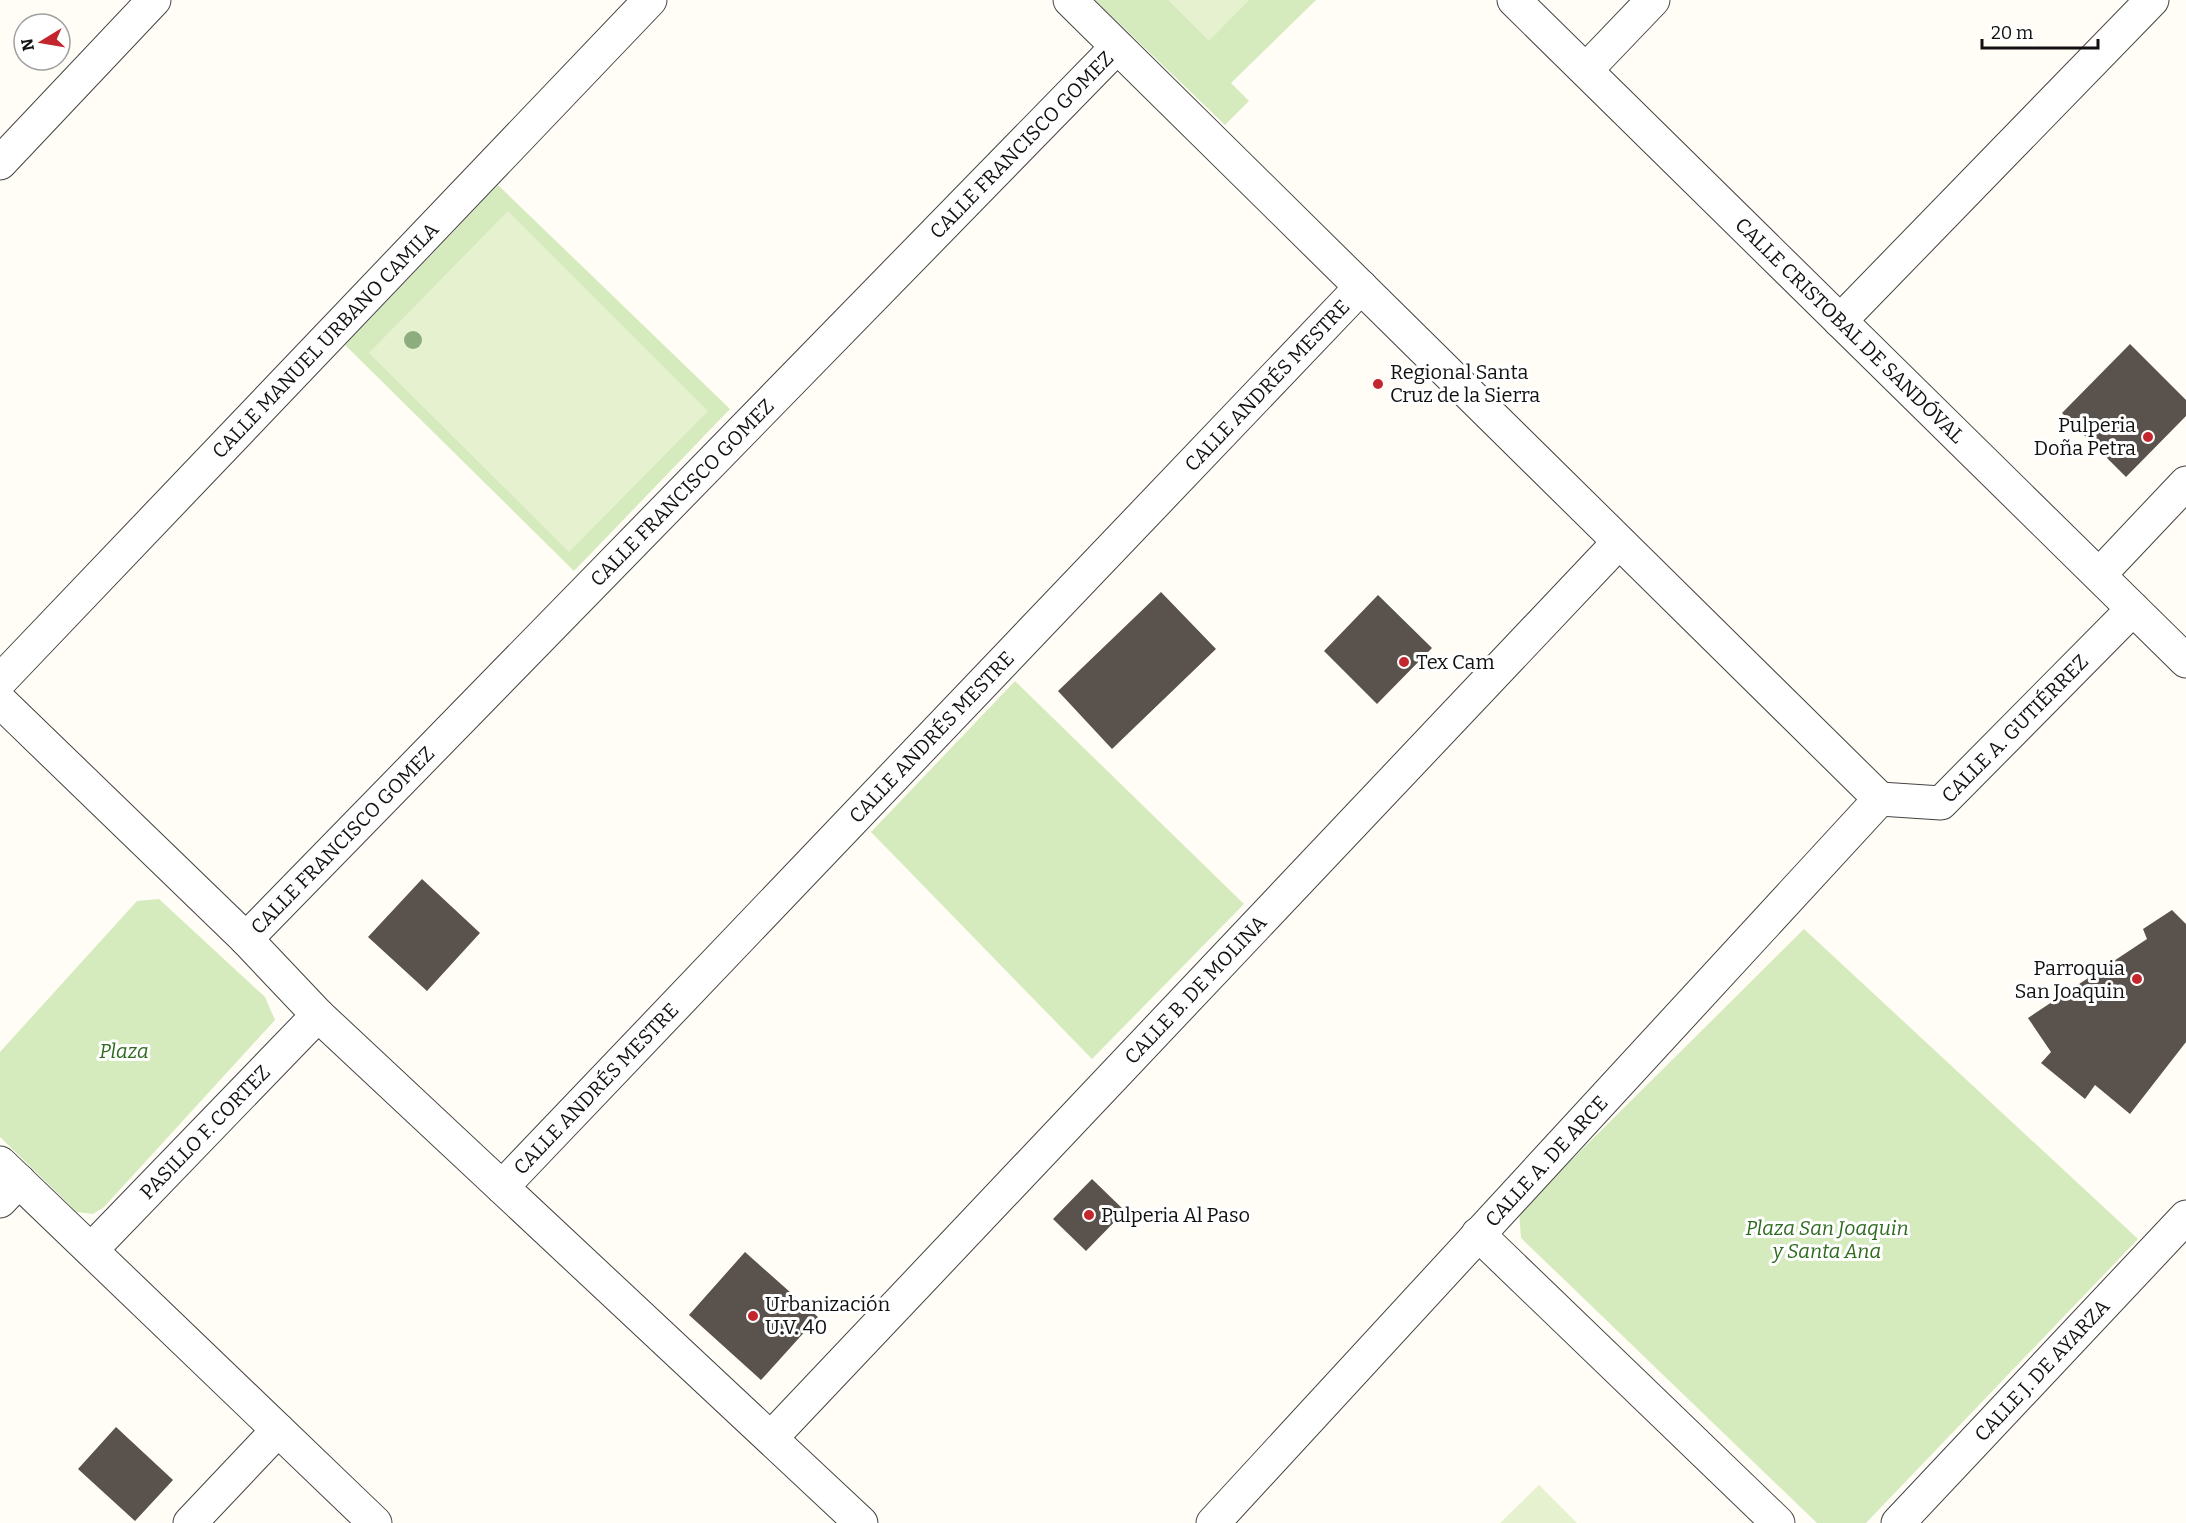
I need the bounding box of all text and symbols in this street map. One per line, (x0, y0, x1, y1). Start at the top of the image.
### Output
north arrow (12, 12, 72, 72)
scale bar (1982, 12, 2098, 50)
text: 20 m (1991, 22, 2033, 44)
text: N (17, 37, 38, 53)
street label: CALLE FRANCISCO GOMEZ (925, 46, 1118, 244)
street label: CALLE CRISTOBAL DE SANDÓVAL (1730, 212, 1969, 448)
street label: CALLE MANUEL URBANO CAMILA (207, 217, 444, 463)
street label: CALLE ANDRÉS MESTRE (1180, 295, 1354, 476)
place label: Regional Santa Cruz de la Sierra (1390, 360, 1540, 407)
marker: Regional Santa Cruz de la Sierra (1371, 377, 1385, 391)
street label: CALLE FRANCISCO GOMEZ (585, 394, 779, 591)
place label: Pulperia Doña Petra (2034, 413, 2136, 460)
marker: Pulperia Doña Petra (2141, 430, 2155, 444)
street label: CALLE ANDRÉS MESTRE (844, 646, 1019, 828)
street label: CALLE A. GUTIÉRREZ (1936, 649, 2093, 807)
place label: Tex Cam (1416, 650, 1495, 674)
marker: Tex Cam (1397, 655, 1411, 669)
street label: CALLE FRANCISCO GOMEZ (246, 742, 439, 939)
street label: CALLE B. DE MOLINA (1119, 910, 1272, 1069)
place label: Parroquia San Joaquin (2014, 956, 2125, 1003)
marker: Parroquia San Joaquin (2130, 972, 2144, 986)
street label: CALLE ANDRÉS MESTRE (508, 998, 683, 1179)
park label: Plaza (99, 1039, 149, 1063)
street label: PASILLO F. CORTEZ (135, 1060, 275, 1204)
street label: CALLE A. DE ARCE (1480, 1091, 1613, 1232)
place label: Pulperia Al Paso (1101, 1203, 1250, 1227)
marker: Pulperia Al Paso (1082, 1208, 1096, 1222)
park label: Plaza San Joaquin y Santa Ana (1745, 1216, 1909, 1263)
place label: Urbanización U.V. 40 (765, 1292, 891, 1339)
street label: CALLE J. DE AYARZA (1969, 1293, 2115, 1446)
marker: Urbanización U.V. 40 (746, 1309, 760, 1323)

